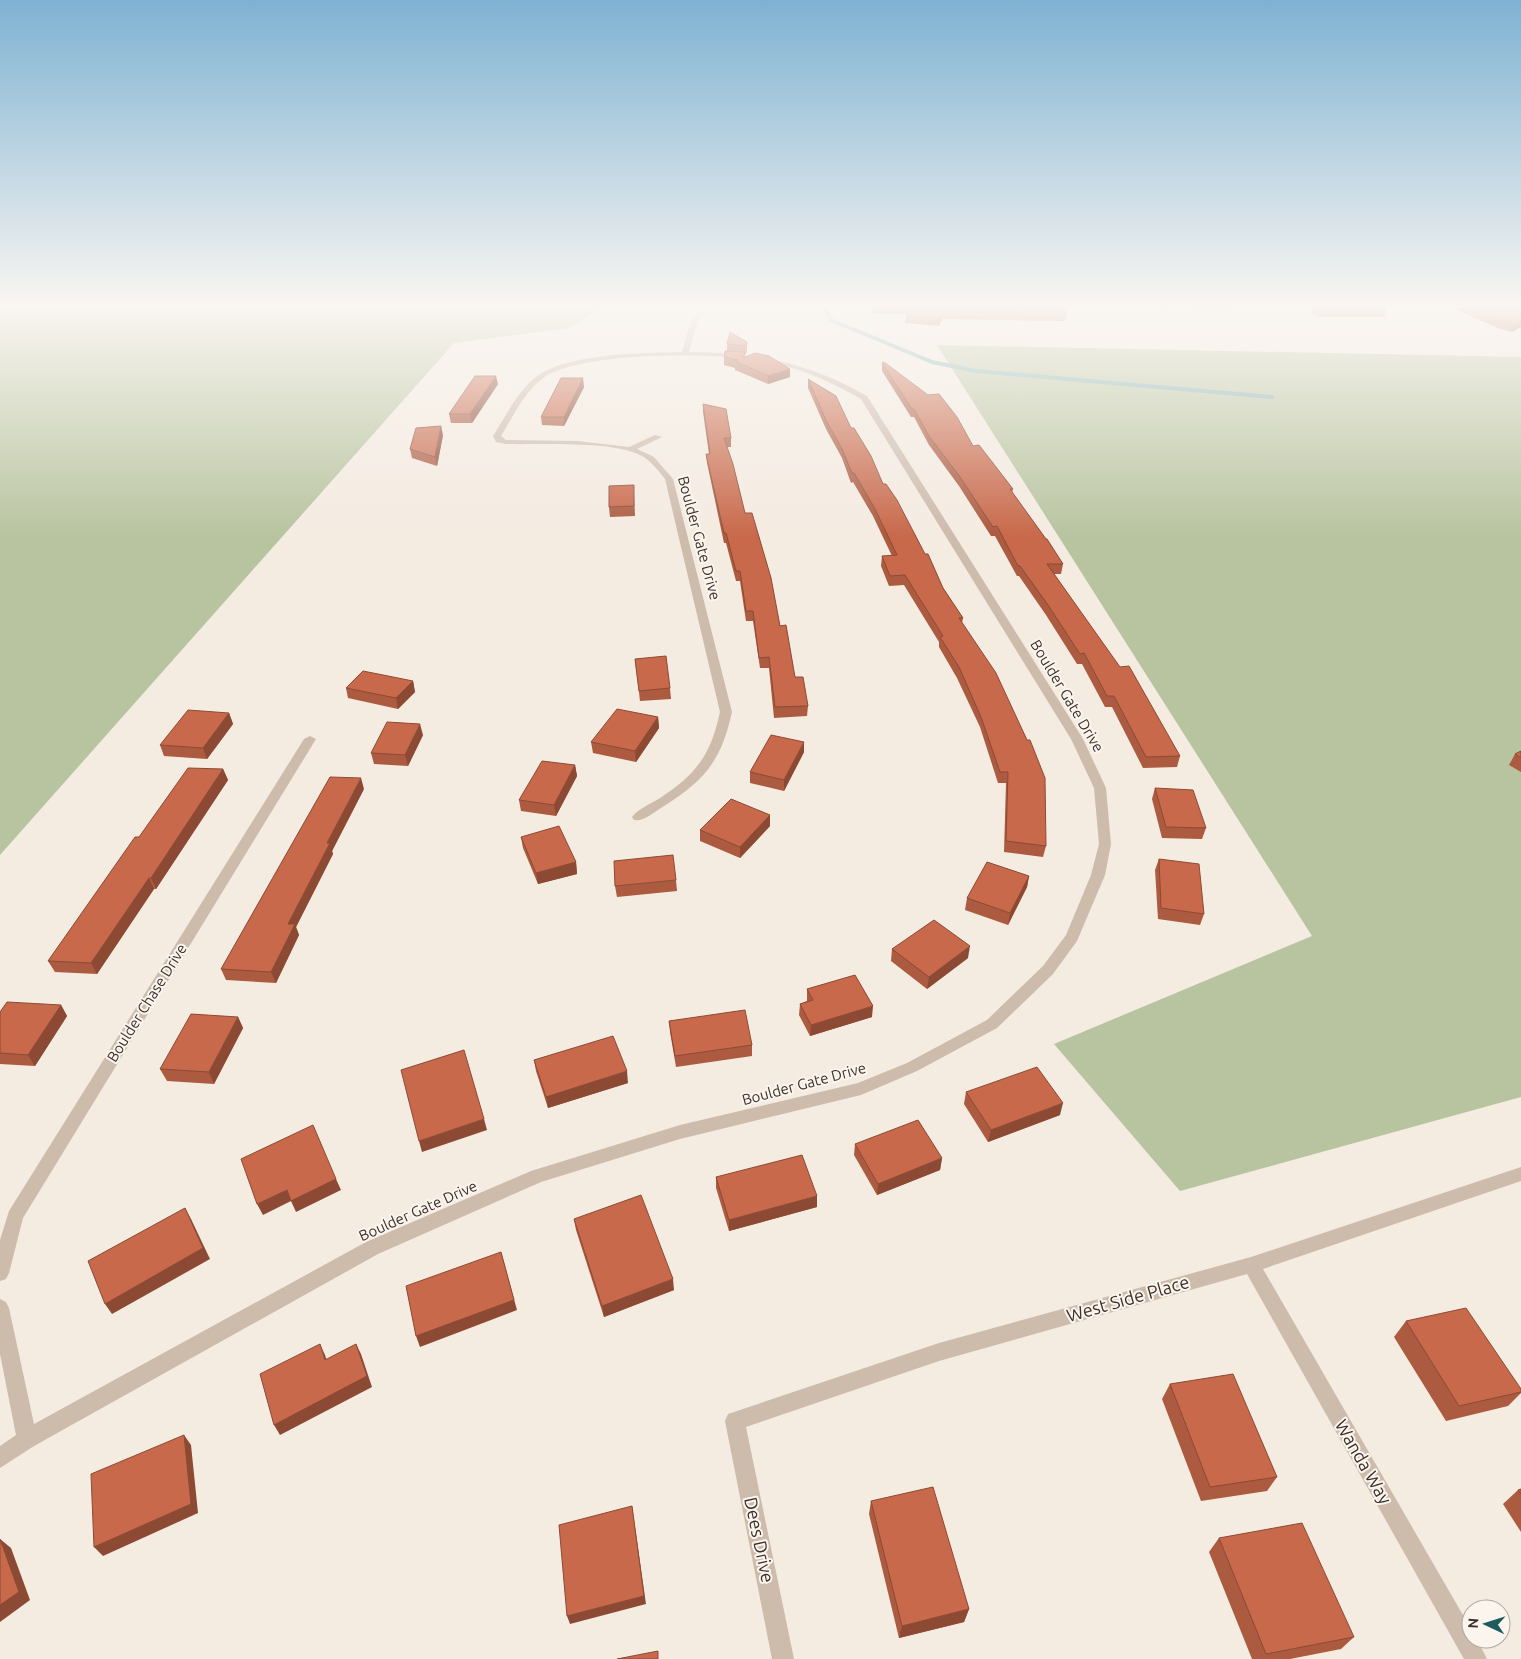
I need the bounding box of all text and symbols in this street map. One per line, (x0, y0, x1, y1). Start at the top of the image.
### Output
street label: Boulder Gate Drive (675, 474, 724, 602)
street label: Boulder Gate Drive (1027, 637, 1108, 755)
street label: Boulder Chase Drive (103, 941, 190, 1065)
street label: Boulder Gate Drive (740, 1059, 868, 1108)
street label: Boulder Gate Drive (356, 1177, 480, 1244)
street label: West Side Place (1064, 1271, 1191, 1325)
street label: Wanda Way (1332, 1416, 1396, 1507)
street label: Dees Drive (741, 1495, 779, 1584)
north arrow (1461, 1599, 1511, 1649)
text: N (1465, 1617, 1481, 1629)

